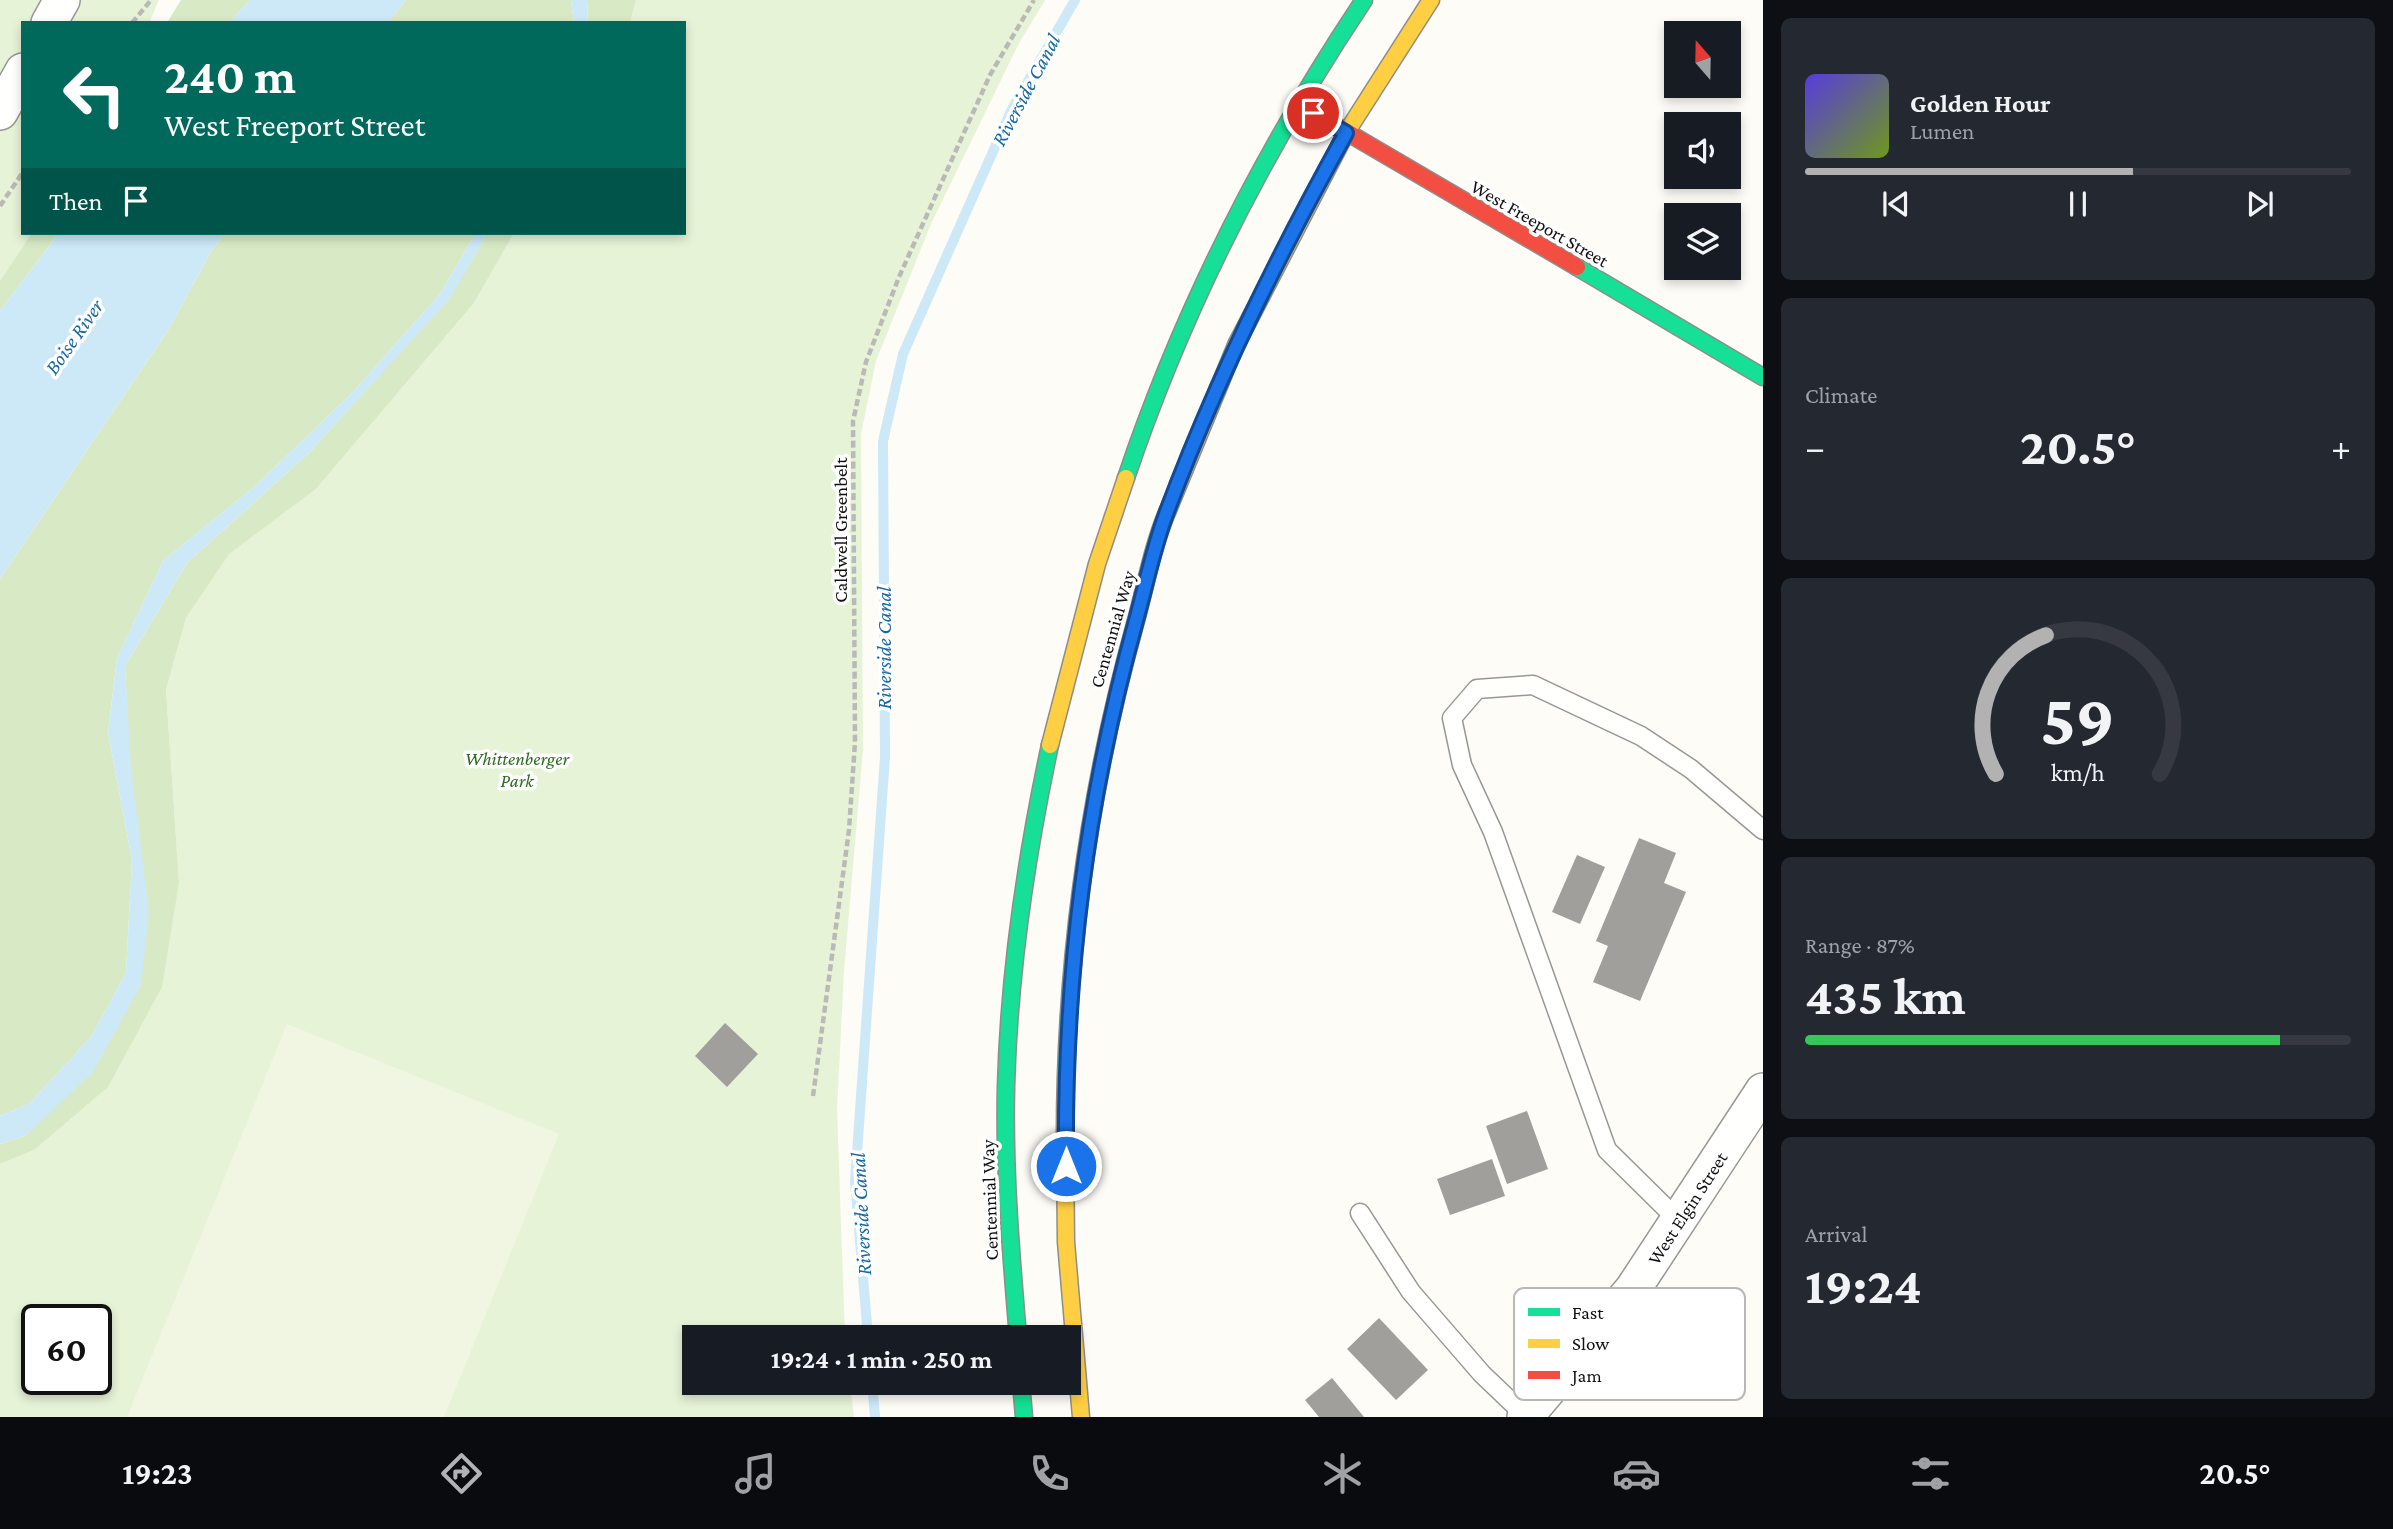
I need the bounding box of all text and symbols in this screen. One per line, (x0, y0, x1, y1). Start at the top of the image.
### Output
north arrow (1664, 21, 1741, 98)
map controls (1664, 21, 1741, 280)
water label: Riverside Canal (987, 29, 1066, 150)
icon: left (49, 49, 140, 140)
text: 240 m (164, 49, 296, 104)
pin (1283, 83, 1343, 143)
text: Golden Hour (1910, 89, 2051, 118)
icon: arrive (1294, 94, 1332, 132)
text: West Freeport Street (164, 107, 425, 143)
button: sound (1664, 112, 1741, 189)
text: Lumen (1910, 118, 1974, 144)
street label: West Freeport Street (1467, 176, 1613, 272)
icon: arrive (117, 182, 155, 220)
icon: previous (1877, 185, 1915, 223)
icon: pause (2059, 185, 2097, 223)
icon: next (2241, 185, 2279, 223)
text: Then (49, 187, 103, 216)
button: layers (1664, 203, 1741, 280)
water label: Boise River (40, 294, 109, 379)
text: Climate (1805, 382, 1877, 408)
text: 20.5° (2020, 417, 2136, 475)
text: − (1805, 426, 1825, 468)
text: + (2331, 426, 2351, 468)
street label: Caldwell Greenbelt (830, 457, 851, 603)
street label: Centennial Way (1086, 568, 1139, 690)
water label: Riverside Canal (872, 586, 896, 709)
text: 59 (2041, 680, 2115, 761)
park label: Whittenberger Park (465, 748, 570, 791)
text: km/h (2051, 759, 2105, 786)
text: Range · 87% (1805, 932, 1915, 958)
text: 435 km (1805, 967, 1966, 1025)
position arrow (1029, 1129, 1103, 1203)
street label: Centennial Way (977, 1139, 1002, 1261)
street label: West Elgin Street (1643, 1147, 1732, 1269)
water label: Riverside Canal (846, 1151, 876, 1276)
text: Arrival (1805, 1221, 1868, 1247)
text: 19:24 (1805, 1256, 1922, 1314)
legend (1514, 1288, 1745, 1400)
text: Fast (1572, 1302, 1604, 1323)
speed limit sign: 60 (21, 1304, 112, 1395)
text: Slow (1572, 1333, 1609, 1354)
text: 19:24 · 1 min · 250 m (771, 1345, 992, 1374)
text: Jam (1570, 1365, 1602, 1386)
icon: directions (437, 1449, 486, 1498)
icon: music (731, 1449, 780, 1498)
icon: phone (1025, 1449, 1074, 1498)
icon: climate (1318, 1449, 1367, 1498)
icon: car (1612, 1449, 1661, 1498)
icon: filters (1906, 1449, 1955, 1498)
text: 19:23 (122, 1455, 193, 1491)
text: 20.5° (2199, 1455, 2271, 1491)

